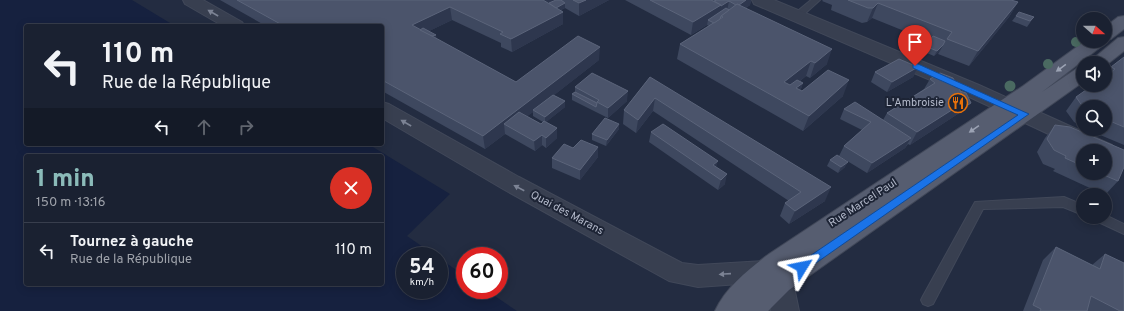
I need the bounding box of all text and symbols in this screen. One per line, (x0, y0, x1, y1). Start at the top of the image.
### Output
one-way arrow (208, 10, 219, 16)
north arrow (1076, 12, 1112, 48)
map controls (1076, 12, 1112, 224)
pin (898, 25, 932, 66)
icon: arrive (904, 31, 926, 53)
text: 110 m (102, 37, 174, 73)
icon: left (36, 40, 88, 92)
button: sound (1076, 56, 1112, 92)
one-way arrow (1056, 63, 1066, 71)
text: Rue de la République (102, 72, 271, 95)
restaurant icon: L'Ambroisie (947, 92, 969, 114)
place label: L'Ambroisie (886, 96, 944, 110)
button: search (1076, 100, 1112, 136)
icon: left (151, 116, 173, 138)
icon: ahead (193, 116, 215, 138)
icon: right (235, 116, 257, 138)
one-way arrow (400, 119, 412, 126)
one-way arrow (969, 125, 980, 133)
button: + (1076, 144, 1112, 180)
text: 1 min (36, 165, 95, 195)
button: close (330, 167, 372, 209)
street label: Rue Marcel Paul (826, 176, 900, 230)
one-way arrow (513, 184, 525, 191)
street label: Quai des Marans (528, 188, 606, 238)
button: − (1076, 188, 1112, 224)
text: 150 m · 13:16 (36, 195, 106, 211)
text: Tournez à gauche (70, 233, 194, 252)
icon: left (36, 240, 58, 262)
text: 110 m (335, 241, 372, 260)
position arrow (781, 246, 823, 288)
speed limit sign: 60 (456, 247, 508, 299)
text: Rue de la République (70, 252, 192, 268)
text: 54 (409, 255, 435, 281)
one-way arrow (719, 271, 731, 278)
text: km/h (410, 276, 434, 289)

